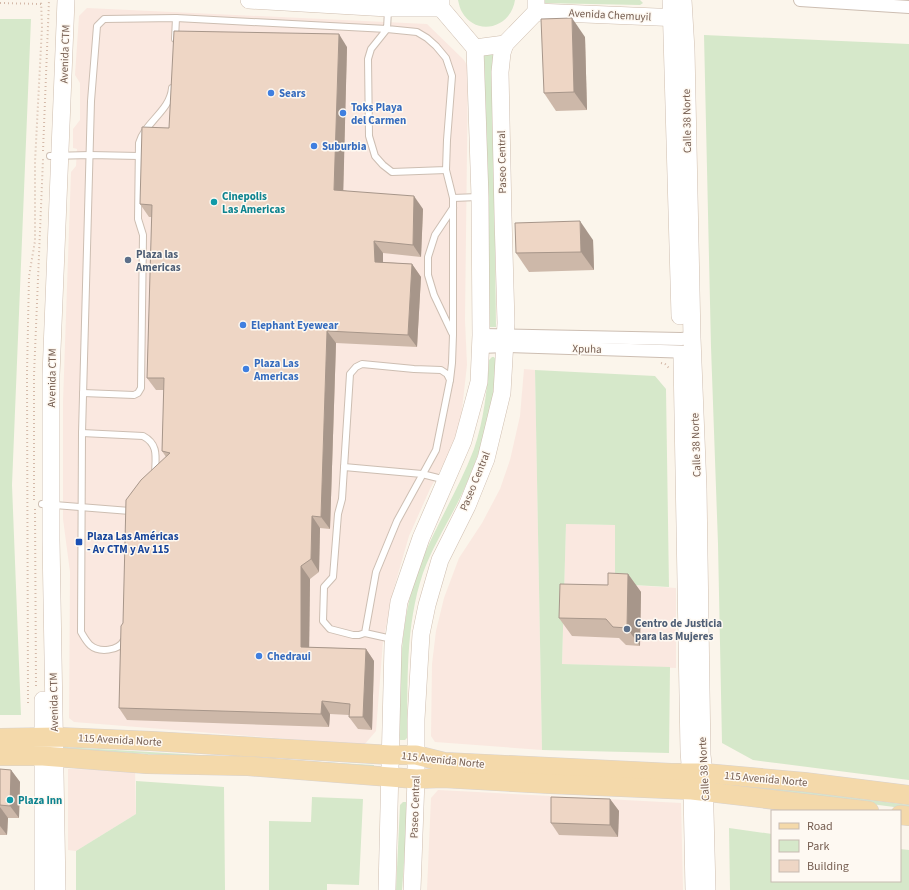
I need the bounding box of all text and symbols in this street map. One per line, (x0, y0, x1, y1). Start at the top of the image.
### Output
street label: Avenida Chemuyil (568, 5, 652, 25)
street label: Avenida CTM (56, 24, 74, 84)
place label: Sears (279, 86, 306, 101)
marker: Sears (266, 88, 276, 98)
street label: Calle 38 Norte (679, 88, 695, 153)
place label: Toks Playa del Carmen (351, 100, 406, 128)
marker: Toks Playa del Carmen (338, 108, 348, 118)
street label: Paseo Central (494, 130, 510, 194)
place label: Suburbia (322, 139, 367, 154)
marker: Suburbia (309, 141, 319, 151)
place label: Cinepolis Las Americas (222, 189, 285, 217)
marker: Cinepolis Las Americas (209, 197, 219, 207)
place label: Plaza las Americas (135, 247, 181, 275)
marker: Plaza las Americas (123, 255, 133, 265)
place label: Elephant Eyewear (251, 318, 339, 333)
marker: Elephant Eyewear (238, 320, 248, 330)
street label: Xpuha (572, 341, 602, 357)
street label: Avenida CTM (44, 348, 60, 408)
place label: Plaza Las Americas (253, 356, 299, 384)
marker: Plaza Las Americas (241, 364, 251, 374)
street label: Calle 38 Norte (687, 412, 705, 477)
street label: Paseo Central (456, 449, 494, 513)
place label: Plaza Las Américas - Av CTM y Av 115 (87, 529, 179, 557)
marker: Plaza Las Américas - Av CTM y Av 115 (74, 537, 84, 547)
place label: Centro de Justicia para las Mujeres (635, 616, 722, 644)
marker: Centro de Justicia para las Mujeres (622, 624, 632, 634)
place label: Chedraui (267, 649, 311, 664)
marker: Chedraui (254, 651, 264, 661)
street label: Avenida CTM (46, 672, 62, 732)
street label: 115 Avenida Norte (78, 730, 163, 750)
street label: Calle 38 Norte (695, 736, 713, 801)
street label: 115 Avenida Norte (401, 748, 486, 772)
street label: 115 Avenida Norte (724, 768, 809, 790)
street label: Paseo Central (406, 775, 424, 839)
place label: Plaza Inn (18, 793, 62, 808)
marker: Plaza Inn (5, 795, 15, 805)
legend (771, 810, 901, 882)
text: Road (807, 818, 833, 835)
text: Park (807, 838, 829, 855)
text: Building (807, 858, 849, 875)

